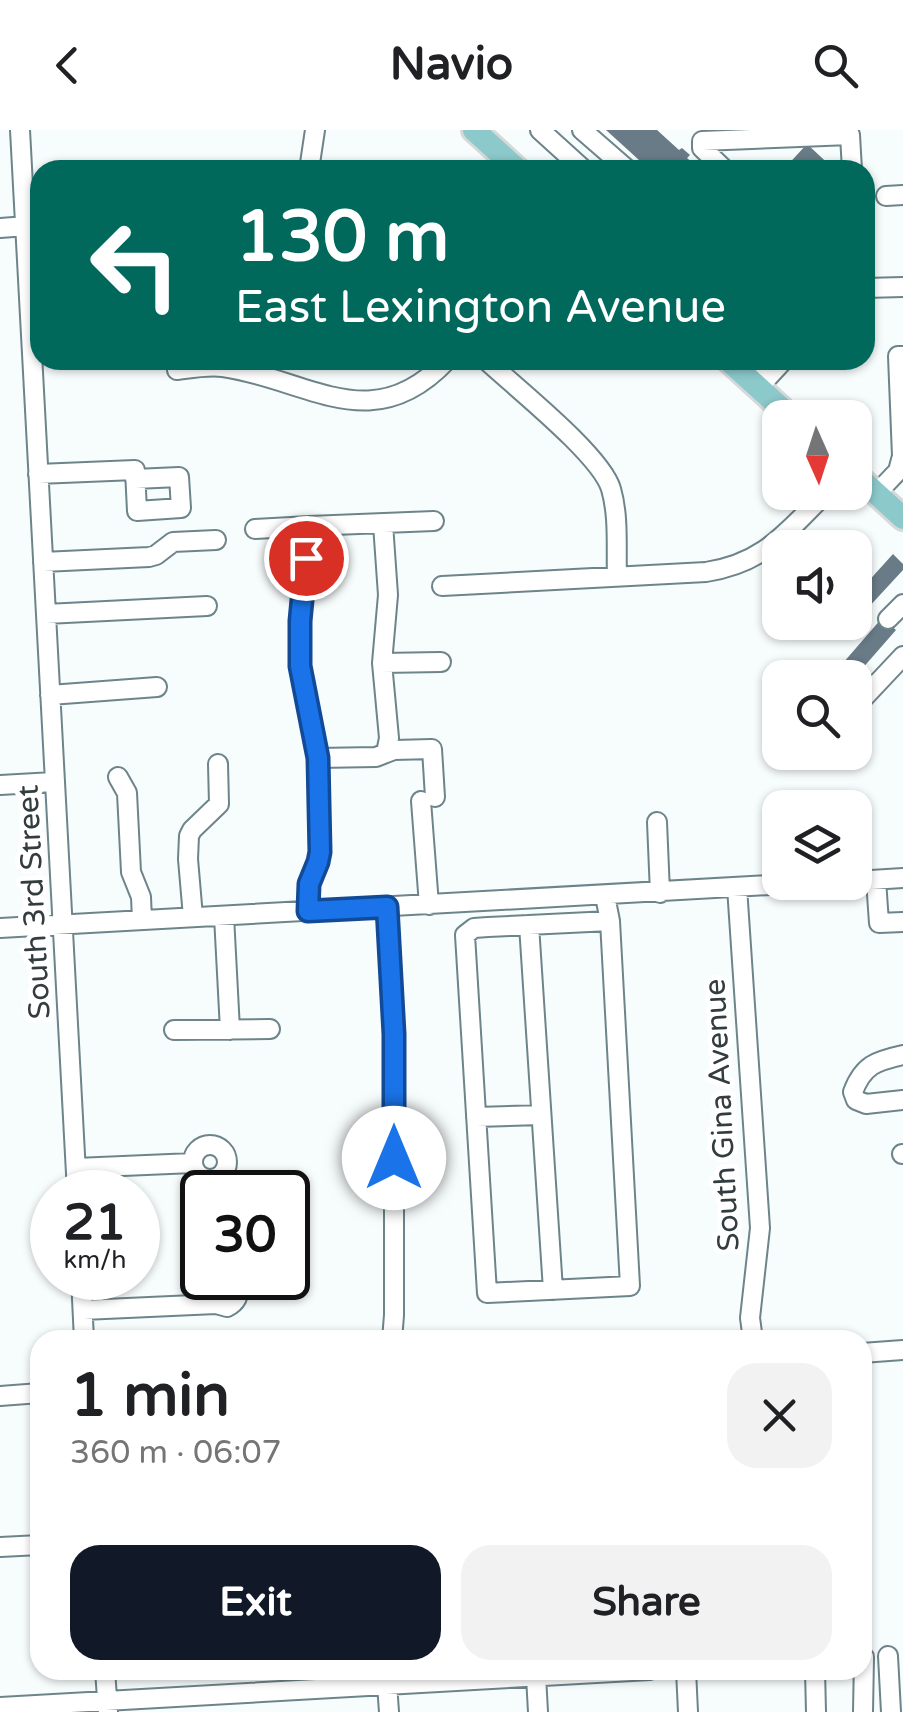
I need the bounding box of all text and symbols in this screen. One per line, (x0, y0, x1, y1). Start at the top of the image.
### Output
icon: back (40, 38, 95, 93)
text: Navio (390, 38, 513, 92)
icon: search (808, 38, 863, 93)
text: 130 m (235, 196, 449, 280)
icon: left (70, 200, 200, 330)
text: East Lexington Avenue (235, 281, 726, 335)
north arrow (762, 400, 872, 510)
map controls (762, 400, 872, 900)
pin (264, 516, 349, 601)
button: sound (762, 530, 872, 640)
icon: arrive (279, 531, 334, 586)
button: search (762, 660, 872, 770)
street label: South 3rd Street (9, 784, 59, 1020)
button: layers (762, 790, 872, 900)
street label: South Gina Avenue (696, 978, 748, 1252)
position arrow (342, 1106, 446, 1210)
speed limit sign: 30 (180, 1170, 310, 1300)
text: 21 (64, 1193, 126, 1253)
text: km/h (64, 1245, 126, 1275)
text: 1 min (70, 1360, 230, 1432)
button: close (727, 1363, 832, 1468)
text: 360 m · 06:07 (70, 1434, 282, 1472)
button: Exit (70, 1545, 441, 1660)
button: Share (461, 1545, 832, 1660)

